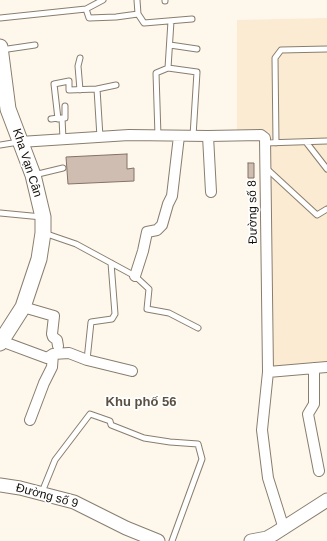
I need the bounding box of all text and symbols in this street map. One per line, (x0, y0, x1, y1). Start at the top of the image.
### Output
street label: Kha Vạn Cân (9, 127, 45, 199)
street label: Đường số 8 (245, 180, 261, 244)
district label: Khu phố 56 (106, 394, 176, 410)
street label: Đường số 9 (14, 481, 80, 511)

